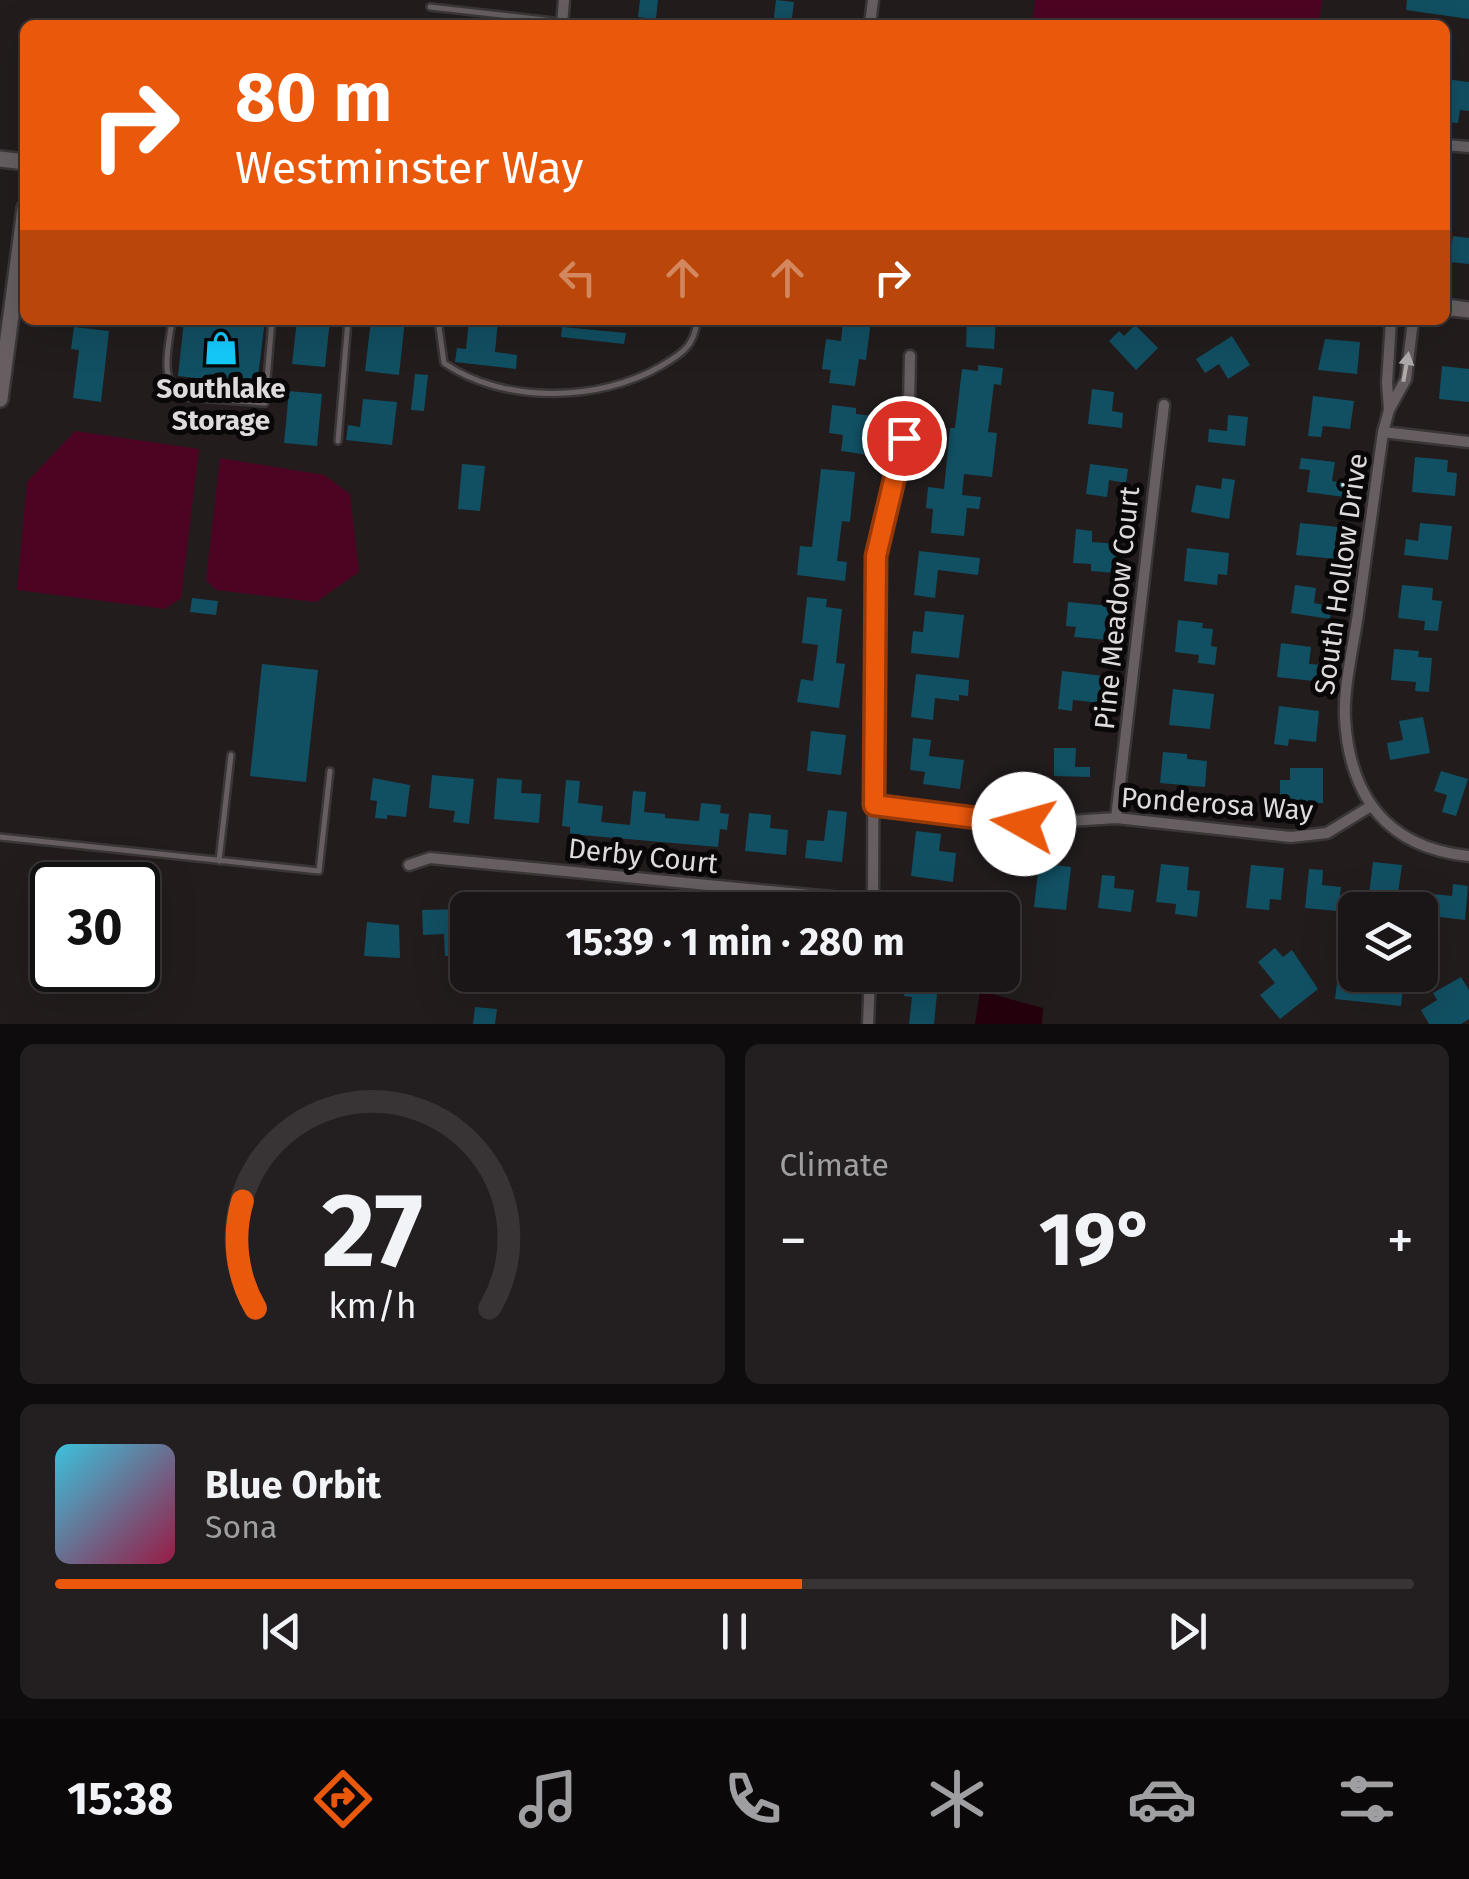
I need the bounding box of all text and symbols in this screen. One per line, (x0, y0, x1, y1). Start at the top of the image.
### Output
text: 80 m (235, 56, 392, 140)
icon: right (70, 60, 200, 190)
text: Westminster Way (235, 141, 583, 195)
icon: left (550, 250, 605, 305)
icon: ahead (655, 250, 710, 305)
icon: ahead (760, 250, 815, 305)
icon: right (865, 250, 920, 305)
shop icon: Southlake Storage (202, 329, 240, 367)
one-way arrow (1399, 351, 1414, 382)
place label: Southlake Storage (156, 372, 286, 437)
pin (862, 396, 947, 481)
icon: arrive (877, 411, 932, 466)
street label: South Hollow Drive (1308, 451, 1374, 697)
street label: Pine Meadow Court (1088, 484, 1146, 731)
position arrow (972, 772, 1076, 876)
street label: Ponderosa Way (1120, 781, 1315, 827)
street label: Derby Court (566, 832, 720, 880)
speed limit sign: 30 (30, 862, 160, 992)
map controls (1338, 892, 1438, 992)
button: layers (1338, 892, 1438, 992)
text: 15:39 · 1 min · 280 m (565, 919, 905, 965)
text: Climate (780, 1146, 889, 1184)
text: 27 (322, 1169, 423, 1294)
text: 19° (1039, 1195, 1155, 1285)
text: − (780, 1208, 807, 1274)
text: + (1387, 1208, 1414, 1274)
text: km/h (328, 1285, 416, 1327)
text: Blue Orbit (205, 1462, 381, 1508)
text: Sona (205, 1508, 277, 1546)
icon: previous (254, 1604, 309, 1659)
icon: pause (707, 1604, 762, 1659)
icon: next (1160, 1604, 1215, 1659)
icon: directions (308, 1764, 378, 1834)
icon: music (513, 1764, 583, 1834)
icon: phone (718, 1764, 788, 1834)
icon: climate (922, 1764, 992, 1834)
icon: car (1127, 1764, 1197, 1834)
icon: filters (1332, 1764, 1402, 1834)
text: 15:38 (67, 1772, 173, 1826)

